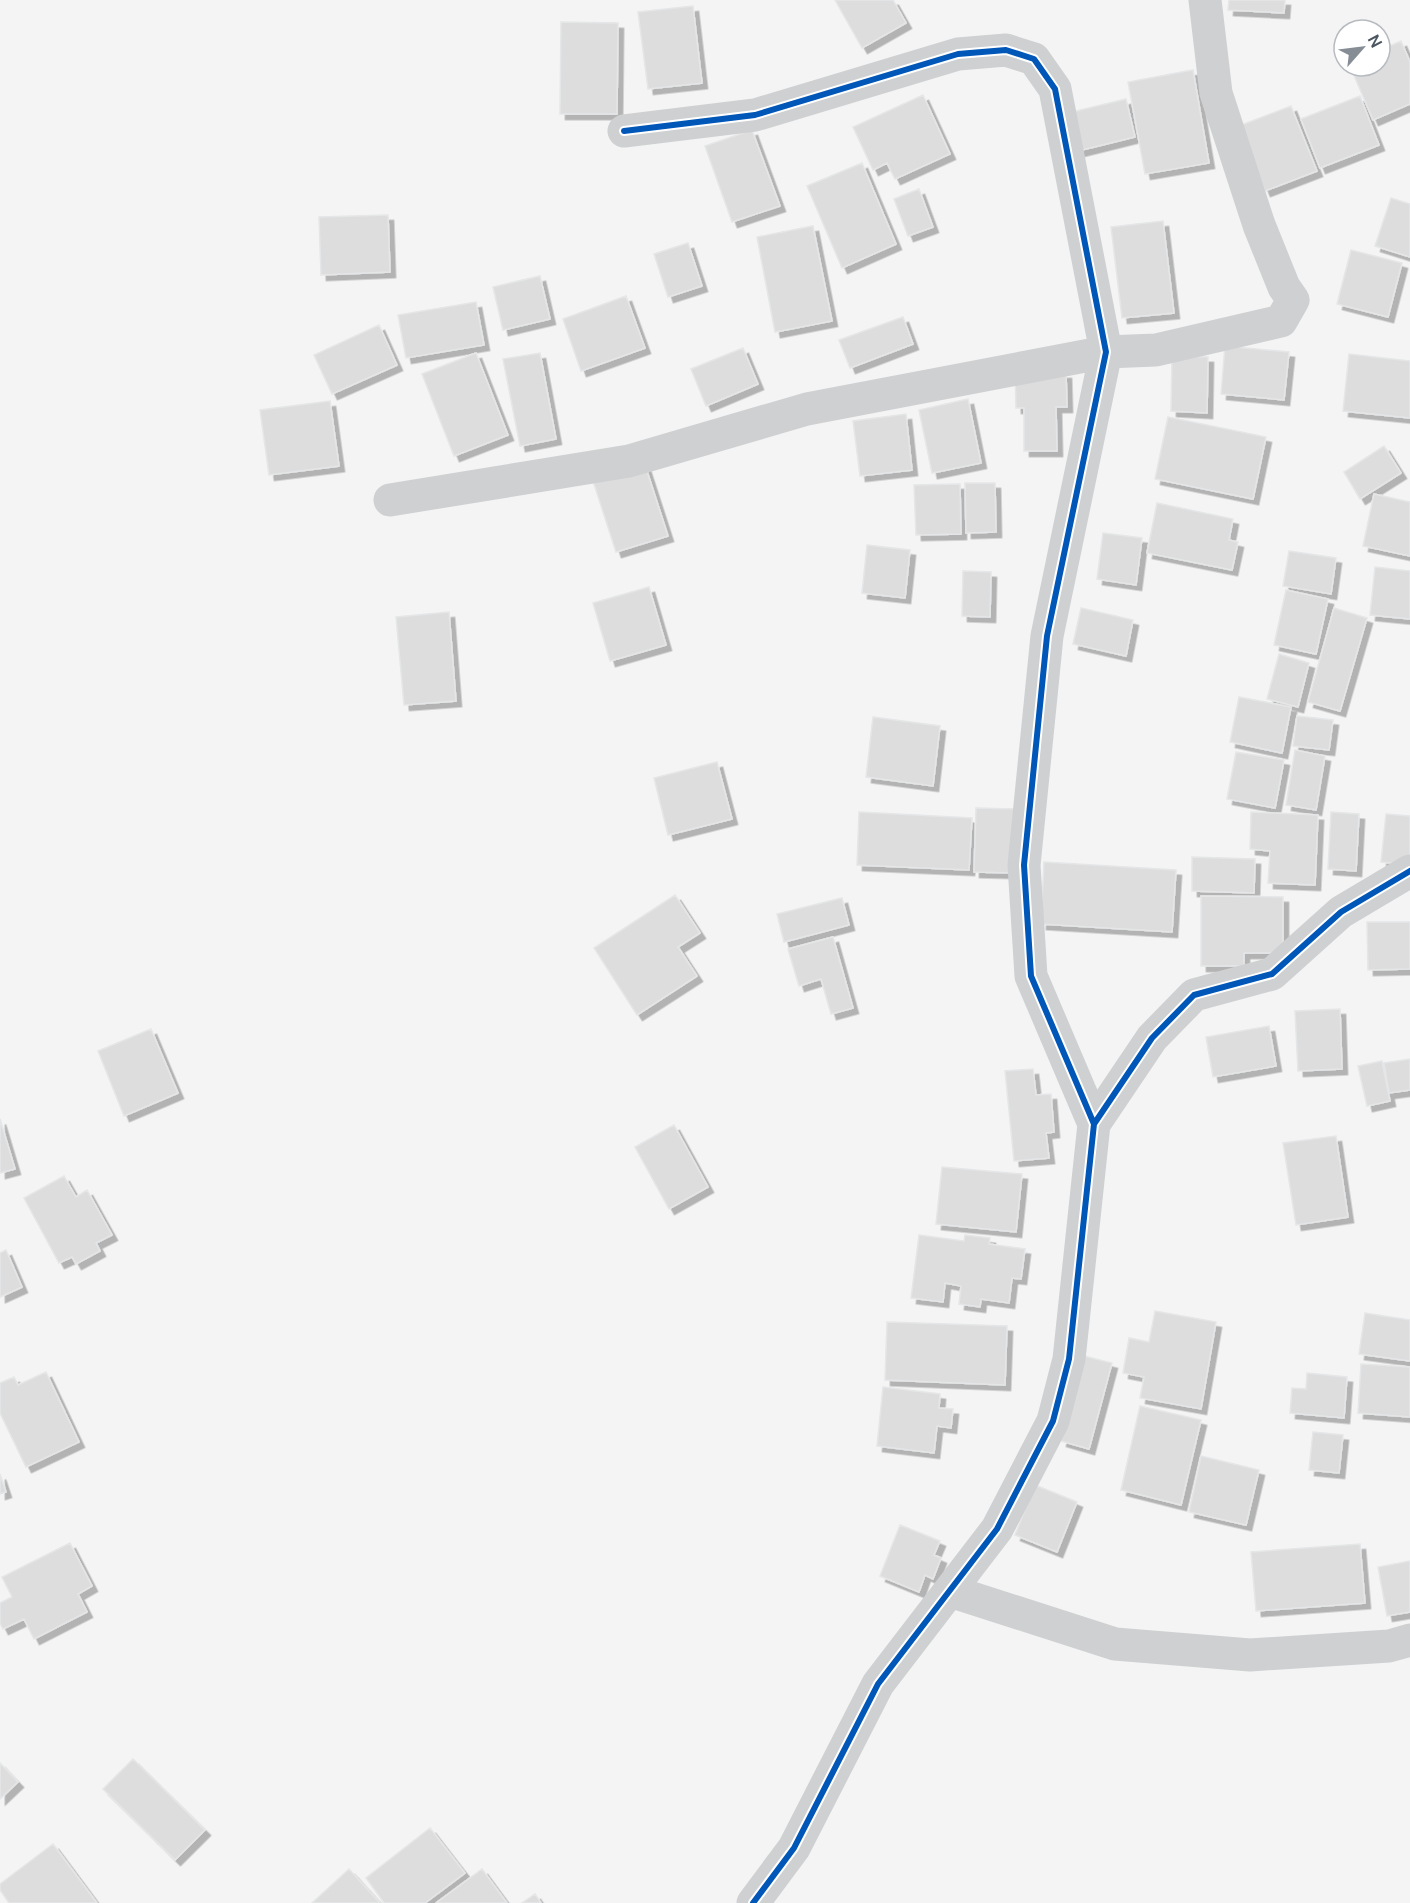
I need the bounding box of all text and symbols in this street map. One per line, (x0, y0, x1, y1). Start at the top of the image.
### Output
north arrow (1332, 18, 1392, 78)
text: N (1363, 31, 1388, 51)

